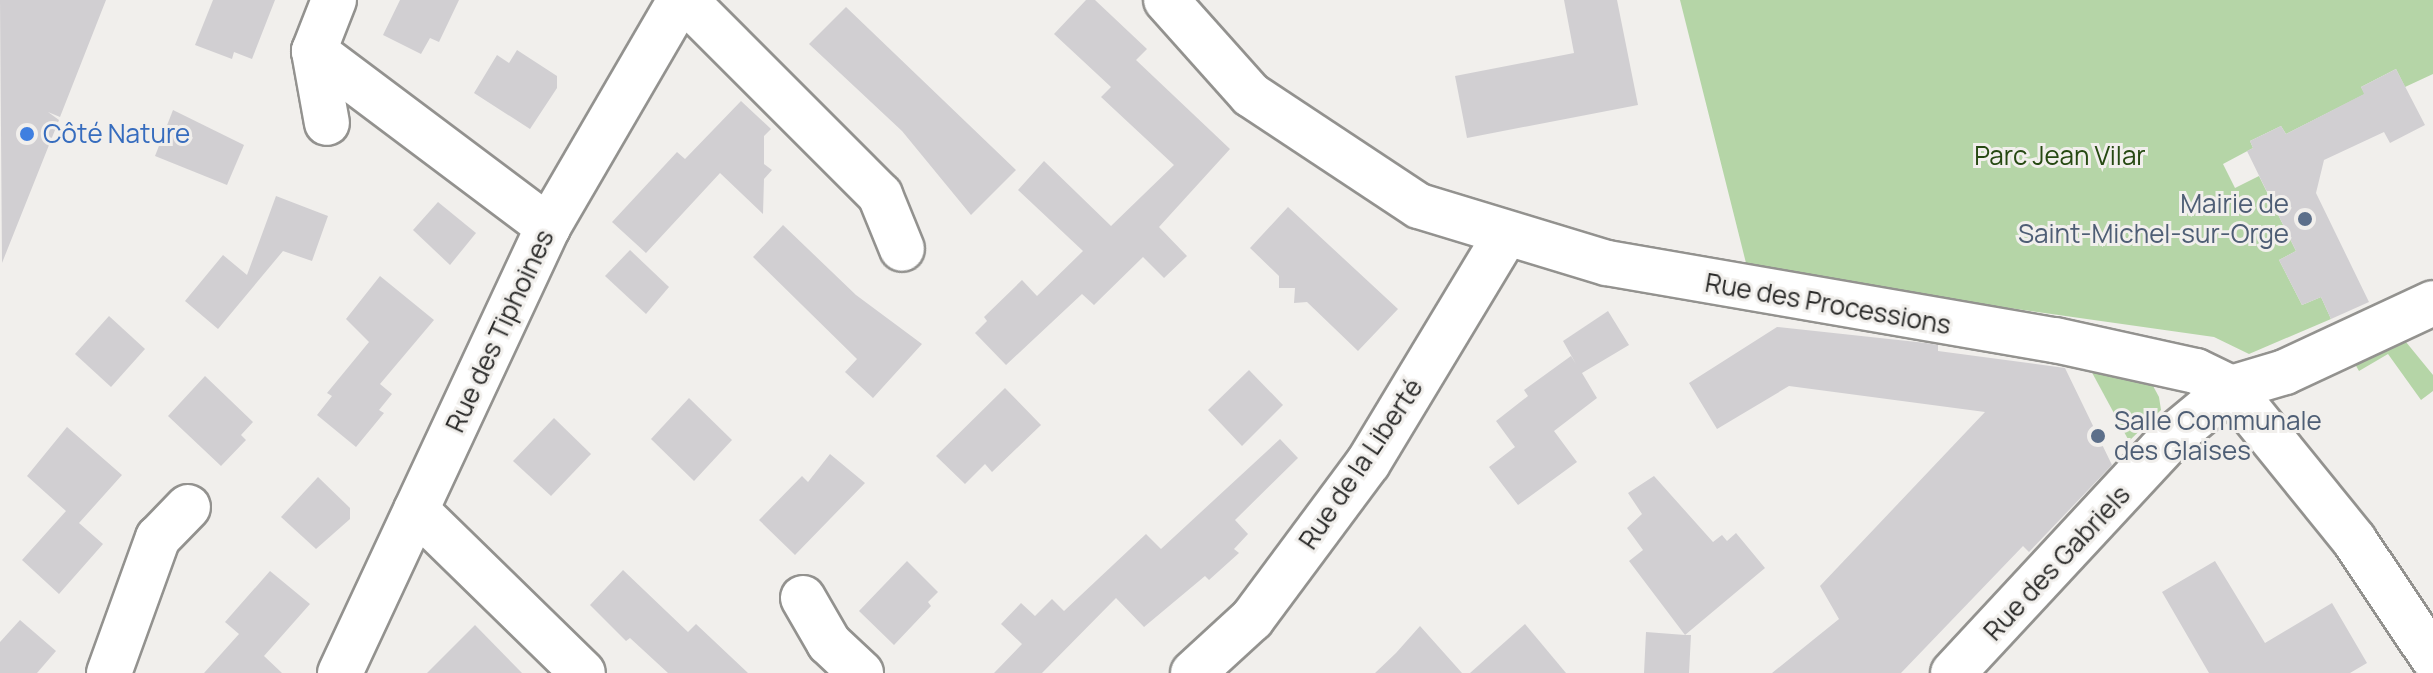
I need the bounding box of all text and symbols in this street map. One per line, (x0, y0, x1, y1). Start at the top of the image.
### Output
place label: Côté Nature (43, 118, 190, 150)
marker: Côté Nature (18, 125, 36, 143)
park label: Parc Jean Vilar (1974, 140, 2146, 172)
place label: Mairie de Saint-Michel-sur-Orge (2018, 188, 2289, 250)
marker: Mairie de Saint-Michel-sur-Orge (2296, 210, 2314, 228)
street label: Rue des Tiphoines (439, 225, 561, 437)
street label: Rue des Processions (1703, 267, 1953, 341)
street label: Rue de la Liberté (1293, 373, 1429, 555)
place label: Salle Communale des Glaises (2114, 405, 2322, 466)
marker: Salle Communale des Glaises (2089, 427, 2107, 445)
street label: Rue des Gabriels (1977, 479, 2137, 647)

